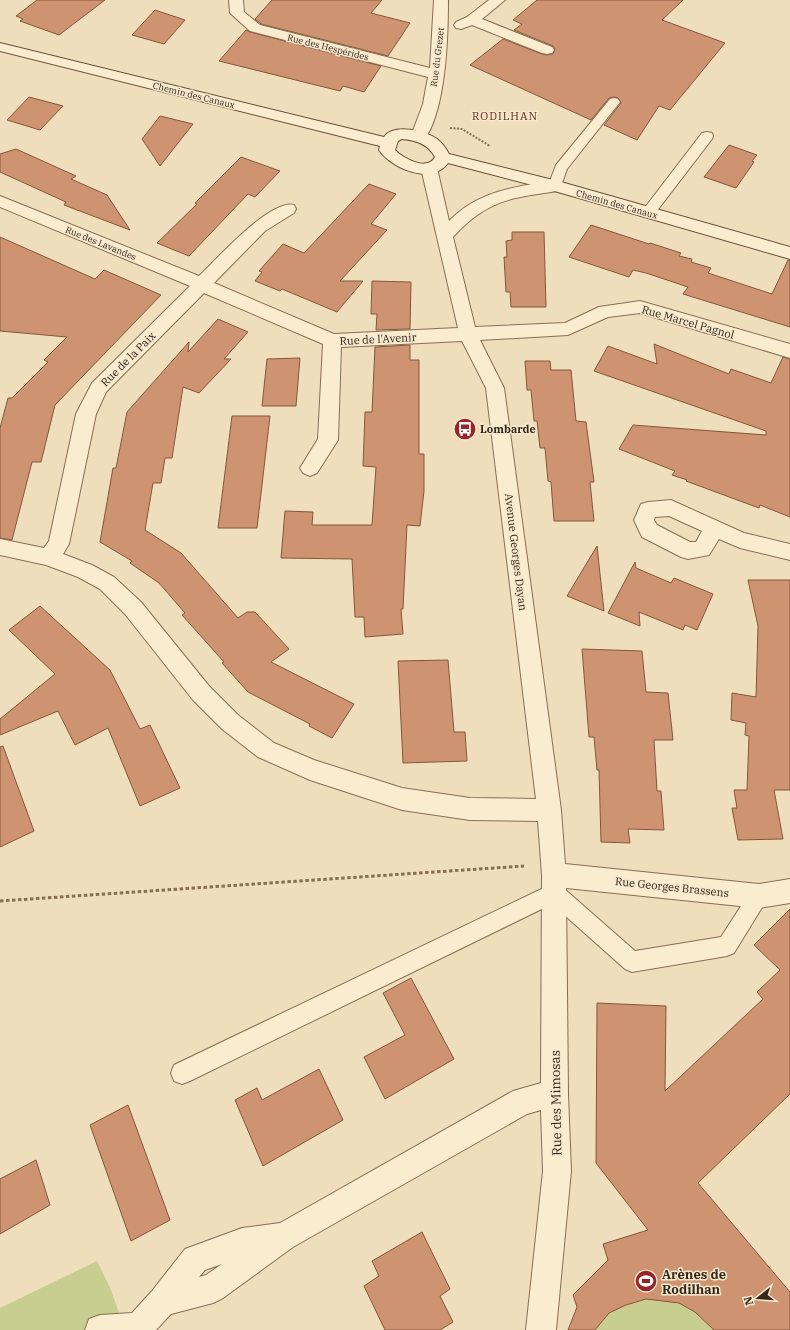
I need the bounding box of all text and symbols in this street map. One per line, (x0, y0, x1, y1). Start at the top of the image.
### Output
street label: Rue du Grezet (428, 27, 446, 87)
street label: Rue des Hespérides (286, 32, 370, 62)
street label: Chemin des Canaux (152, 79, 236, 111)
district label: RODILHAN (472, 109, 538, 123)
street label: Chemin des Canaux (575, 187, 659, 221)
street label: Rue des Lavandes (64, 224, 138, 262)
street label: Rue Marcel Pagnol (640, 302, 736, 342)
street label: Rue de la Paix (98, 329, 158, 389)
street label: Rue de l'Avenir (339, 330, 417, 348)
bus stop icon: Lombarde (452, 416, 478, 442)
place label: Lombarde (480, 422, 536, 436)
street label: Avenue Georges Dayan (502, 492, 530, 612)
street label: Rue Georges Brassens (614, 874, 730, 900)
street label: Rue des Mimosas (547, 1050, 565, 1156)
place label: Arènes de Rodilhan (662, 1266, 726, 1298)
sports icon: Arènes de Rodilhan (633, 1268, 659, 1294)
north arrow (738, 1278, 778, 1318)
text: N (740, 1294, 756, 1307)

